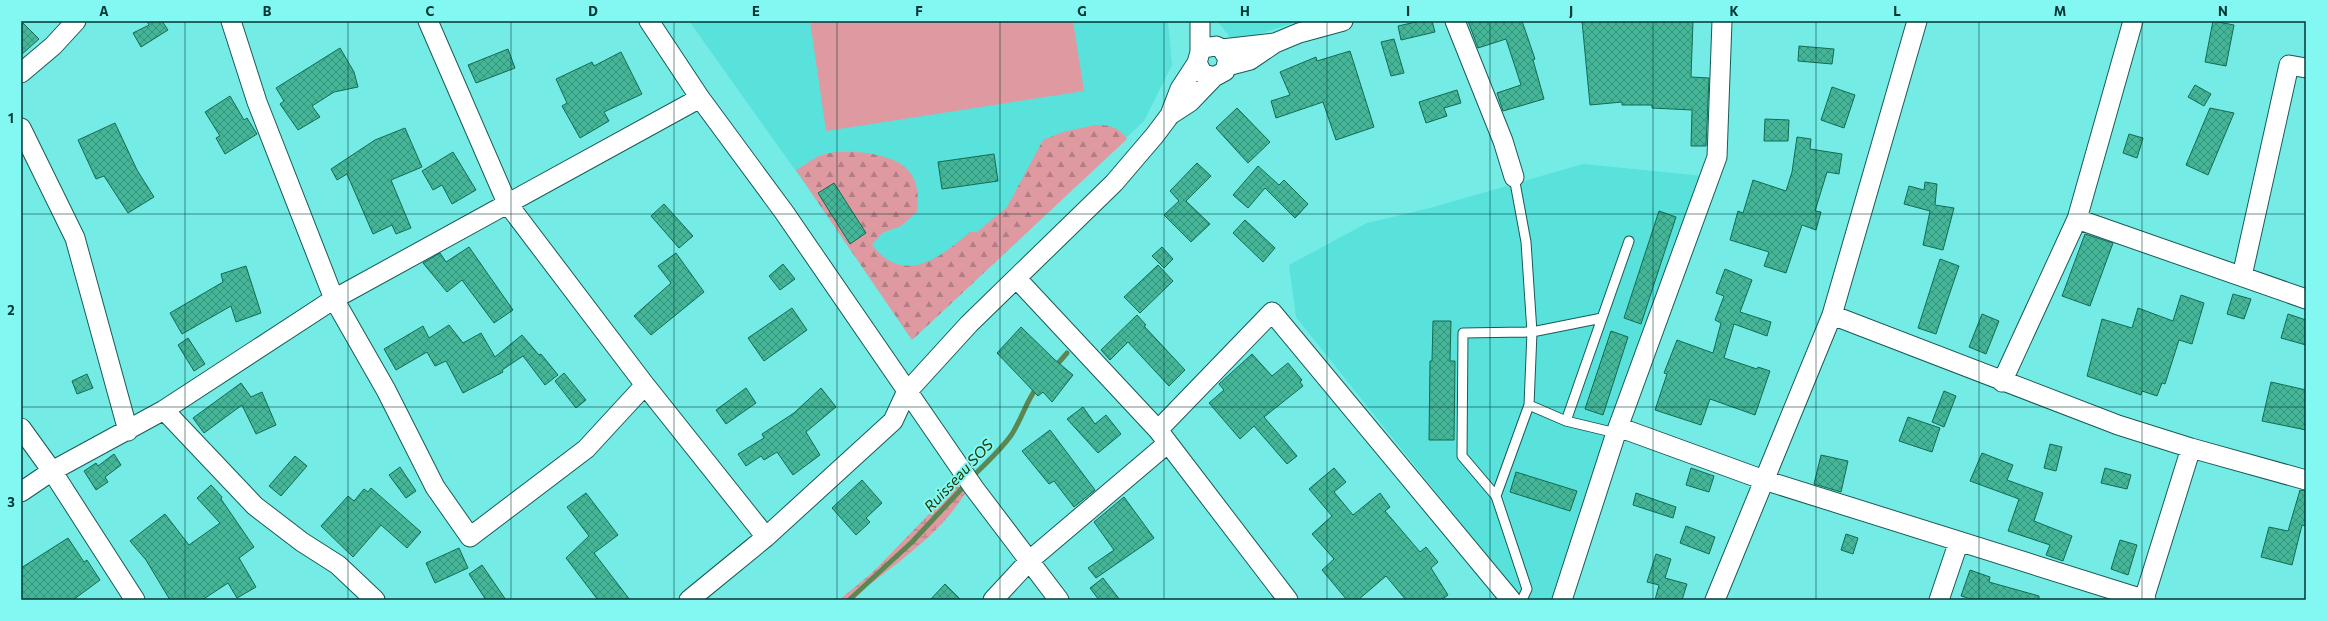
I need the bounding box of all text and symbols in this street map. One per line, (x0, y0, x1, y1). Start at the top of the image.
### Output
text: A (99, 3, 109, 19)
text: B (263, 3, 272, 19)
text: C (426, 3, 435, 19)
text: D (588, 3, 598, 19)
text: E (752, 3, 760, 19)
text: F (915, 3, 923, 19)
text: G (1077, 3, 1087, 19)
text: H (1240, 3, 1250, 19)
text: I (1406, 3, 1410, 19)
text: J (1569, 3, 1573, 19)
text: K (1729, 3, 1739, 19)
text: L (1893, 3, 1901, 19)
text: M (2054, 3, 2066, 19)
text: N (2218, 3, 2228, 19)
text: 1 (8, 110, 14, 126)
text: 2 (7, 302, 15, 318)
water label: Ruisseau SOS (920, 435, 996, 515)
text: 3 (7, 494, 15, 510)

